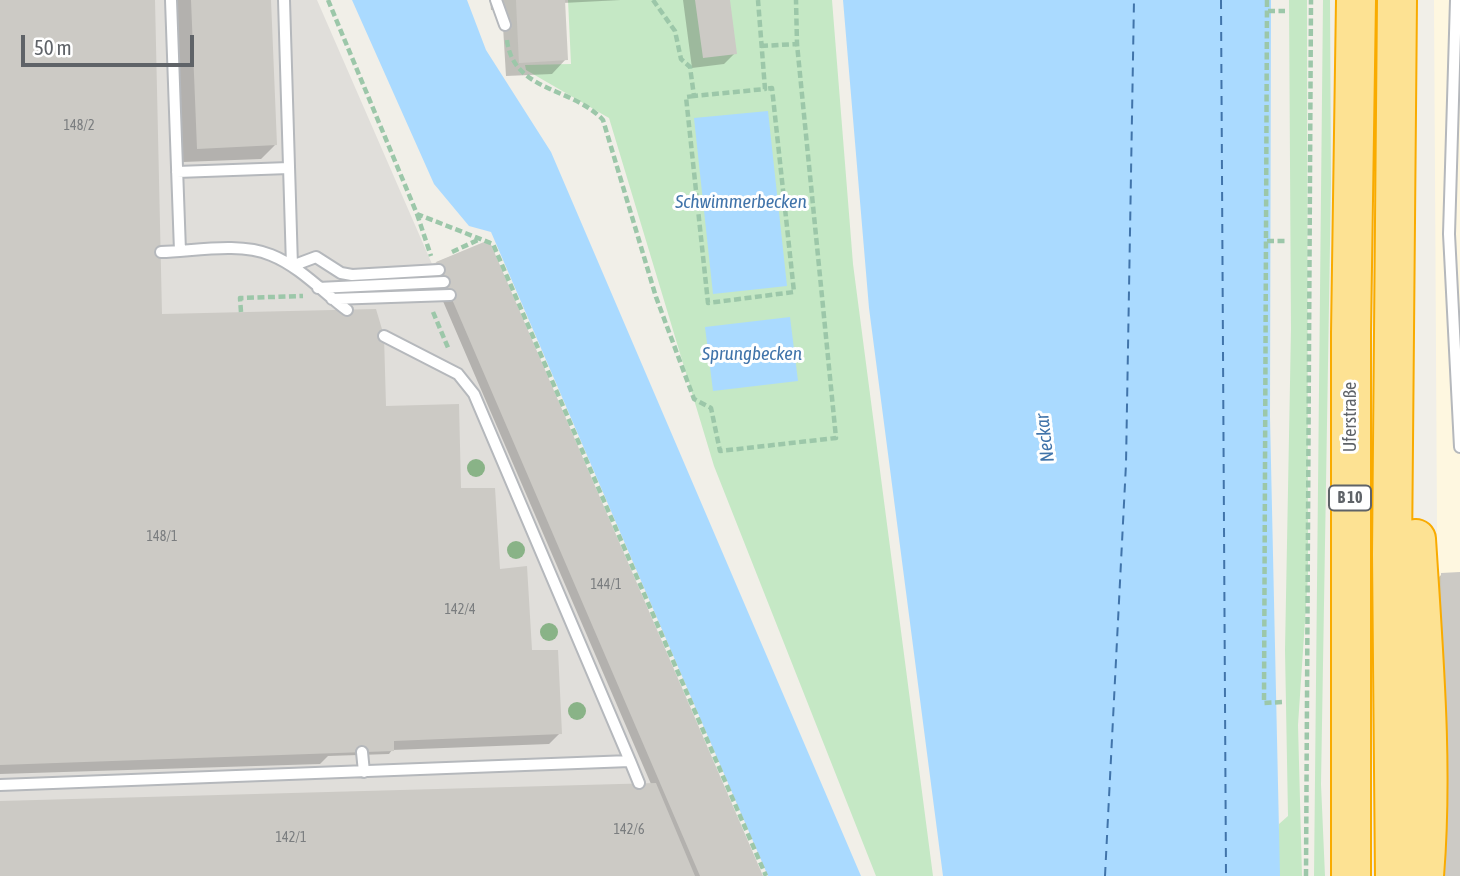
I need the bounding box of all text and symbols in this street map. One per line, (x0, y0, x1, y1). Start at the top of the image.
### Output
scale bar (24, 21, 198, 65)
text: 50 m (34, 35, 72, 59)
house number: 148/2 (63, 118, 95, 134)
water label: Schwimmerbecken (675, 191, 807, 213)
water label: Sprungbecken (702, 343, 802, 365)
street label: Uferstraße (1339, 382, 1361, 452)
water label: Neckar (1031, 412, 1059, 464)
road number: B 10 (1329, 485, 1371, 510)
house number: 148/1 (146, 529, 178, 545)
house number: 144/1 (590, 577, 622, 593)
house number: 142/4 (444, 602, 476, 618)
house number: 142/6 (613, 822, 645, 838)
house number: 142/1 (275, 830, 307, 846)

